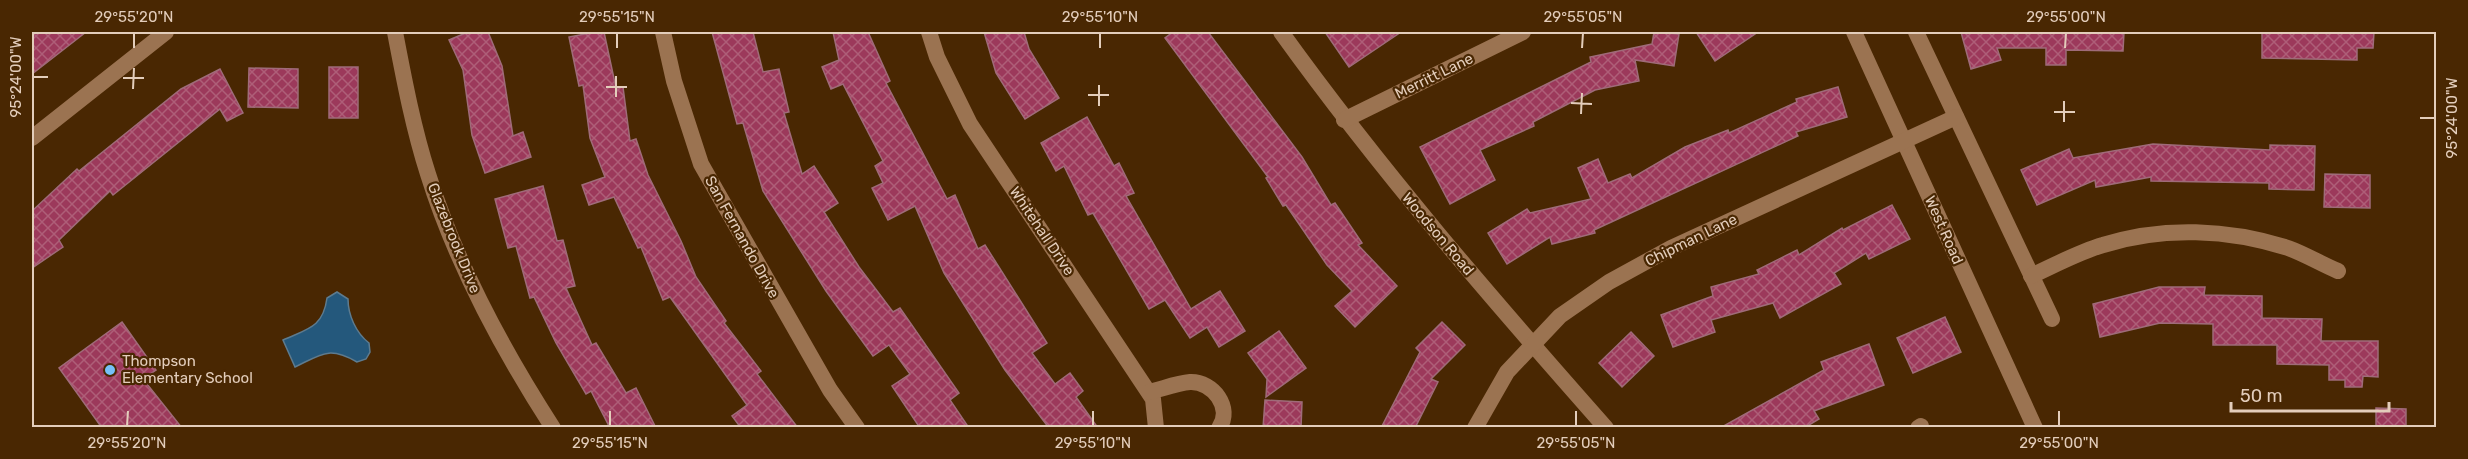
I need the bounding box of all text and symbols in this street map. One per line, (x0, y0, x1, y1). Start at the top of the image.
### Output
text: 29°55'20"N (95, 8, 173, 26)
text: 29°55'15"N (579, 8, 655, 26)
text: 29°55'10"N (1062, 8, 1138, 26)
text: 29°55'05"N (1543, 8, 1623, 26)
text: 29°55'00"N (2026, 8, 2106, 26)
text: 95°24'00"W (7, 36, 25, 118)
street label: Merritt Lane (1392, 49, 1476, 103)
text: 95°24'00"W (2443, 77, 2461, 159)
street label: San Fernando Drive (701, 173, 783, 301)
street label: Glazebrook Drive (424, 180, 484, 296)
street label: Whitehall Drive (1006, 183, 1078, 279)
street label: Woodson Road (1398, 189, 1478, 279)
street label: West Road (1921, 193, 1967, 267)
street label: Chipman Lane (1642, 210, 1740, 270)
place label: Thompson Elementary School (122, 352, 253, 387)
marker: Thompson Elementary School (103, 363, 117, 377)
scale bar (2231, 375, 2388, 413)
text: 50 m (2240, 385, 2283, 407)
text: 29°55'20"N (88, 434, 166, 452)
text: 29°55'15"N (572, 434, 648, 452)
text: 29°55'10"N (1055, 434, 1131, 452)
text: 29°55'05"N (1536, 434, 1616, 452)
text: 29°55'00"N (2019, 434, 2099, 452)

